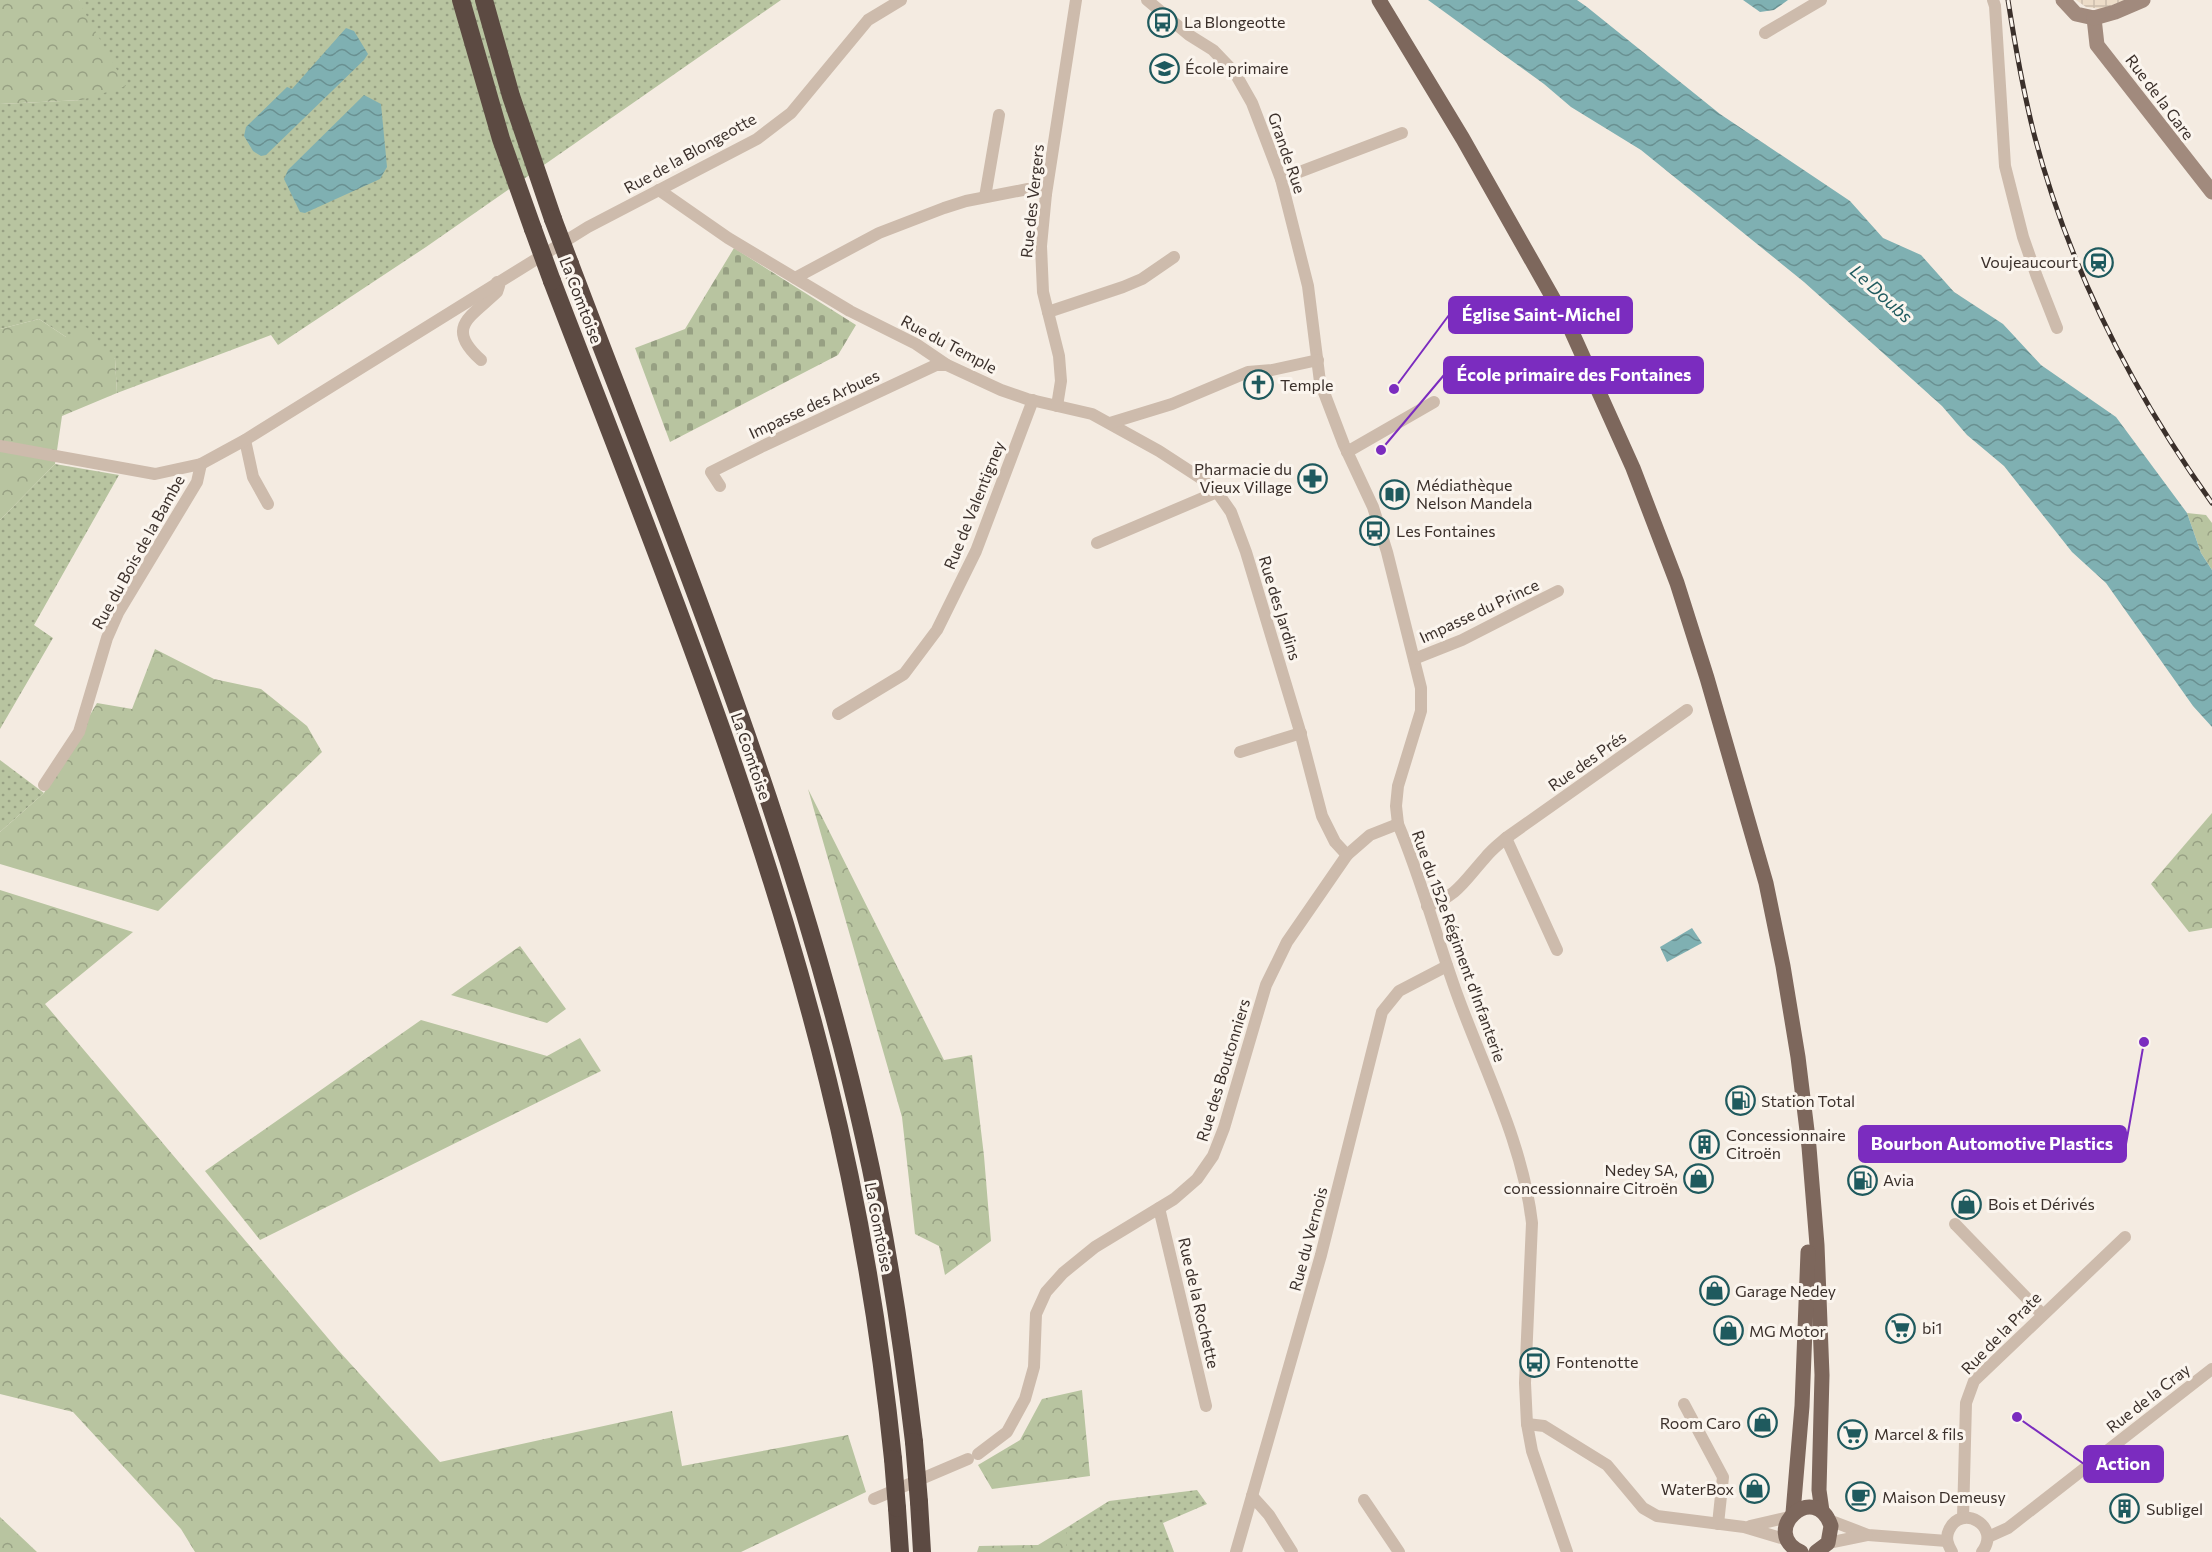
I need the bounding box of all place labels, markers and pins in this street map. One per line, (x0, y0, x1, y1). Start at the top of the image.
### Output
bus stop icon: La Blongeotte (1147, 6, 1179, 38)
place label: La Blongeotte (1184, 12, 1286, 31)
school or university icon: École primaire (1148, 52, 1180, 84)
place label: École primaire (1185, 58, 1289, 77)
station icon: Voujeaucourt (2083, 246, 2115, 278)
place label: Voujeaucourt (1980, 252, 2078, 271)
callout: Église Saint-Michel (1449, 297, 1632, 333)
callout: École primaire des Fontaines (1444, 357, 1703, 393)
church icon: Temple (1243, 369, 1275, 401)
place label: Temple (1280, 375, 1333, 394)
place label: Pharmacie du Vieux Village (1194, 459, 1292, 496)
pharmacy icon: Pharmacie du Vieux Village (1297, 462, 1329, 494)
place label: Médiathèque Nelson Mandela (1416, 475, 1532, 512)
library icon: Médiathèque Nelson Mandela (1379, 478, 1411, 510)
bus stop icon: Les Fontaines (1359, 515, 1391, 547)
place label: Les Fontaines (1396, 521, 1495, 540)
fuel station icon: Station Total (1724, 1085, 1756, 1117)
place label: Station Total (1761, 1091, 1855, 1110)
place label: Concessionnaire Citroën (1726, 1125, 1846, 1162)
callout: Bourbon Automotive Plastics (1859, 1126, 2126, 1162)
building icon: Concessionnaire Citroën (1689, 1128, 1721, 1160)
place label: Nedey SA, concessionnaire Citroën (1503, 1160, 1678, 1197)
shop icon: Nedey SA, concessionnaire Citroën (1683, 1163, 1715, 1195)
fuel station icon: Avia (1846, 1164, 1878, 1196)
place label: Avia (1883, 1170, 1914, 1189)
shop icon: Bois et Dérivés (1951, 1188, 1983, 1220)
place label: Bois et Dérivés (1988, 1194, 2095, 1213)
shop icon: Garage Nedey (1698, 1275, 1730, 1307)
place label: Garage Nedey (1735, 1281, 1836, 1300)
supermarket icon: bi1 (1885, 1312, 1917, 1344)
shop icon: MG Motor (1712, 1315, 1744, 1347)
place label: bi1 (1922, 1318, 1942, 1337)
place label: MG Motor (1749, 1321, 1827, 1340)
bus stop icon: Fontenotte (1519, 1346, 1551, 1378)
place label: Fontenotte (1556, 1352, 1639, 1371)
shop icon: Room Caro (1746, 1407, 1778, 1439)
place label: Room Caro (1660, 1413, 1741, 1432)
supermarket icon: Marcel & fils (1837, 1418, 1869, 1450)
place label: Marcel & fils (1874, 1424, 1964, 1443)
callout: Action (2084, 1446, 2163, 1482)
shop icon: WaterBox (1739, 1473, 1771, 1505)
place label: WaterBox (1661, 1479, 1734, 1498)
cafe icon: Maison Demeusy (1845, 1481, 1877, 1513)
place label: Maison Demeusy (1882, 1487, 2006, 1506)
building icon: Subligel (2109, 1493, 2141, 1525)
place label: Subligel (2146, 1499, 2203, 1518)

